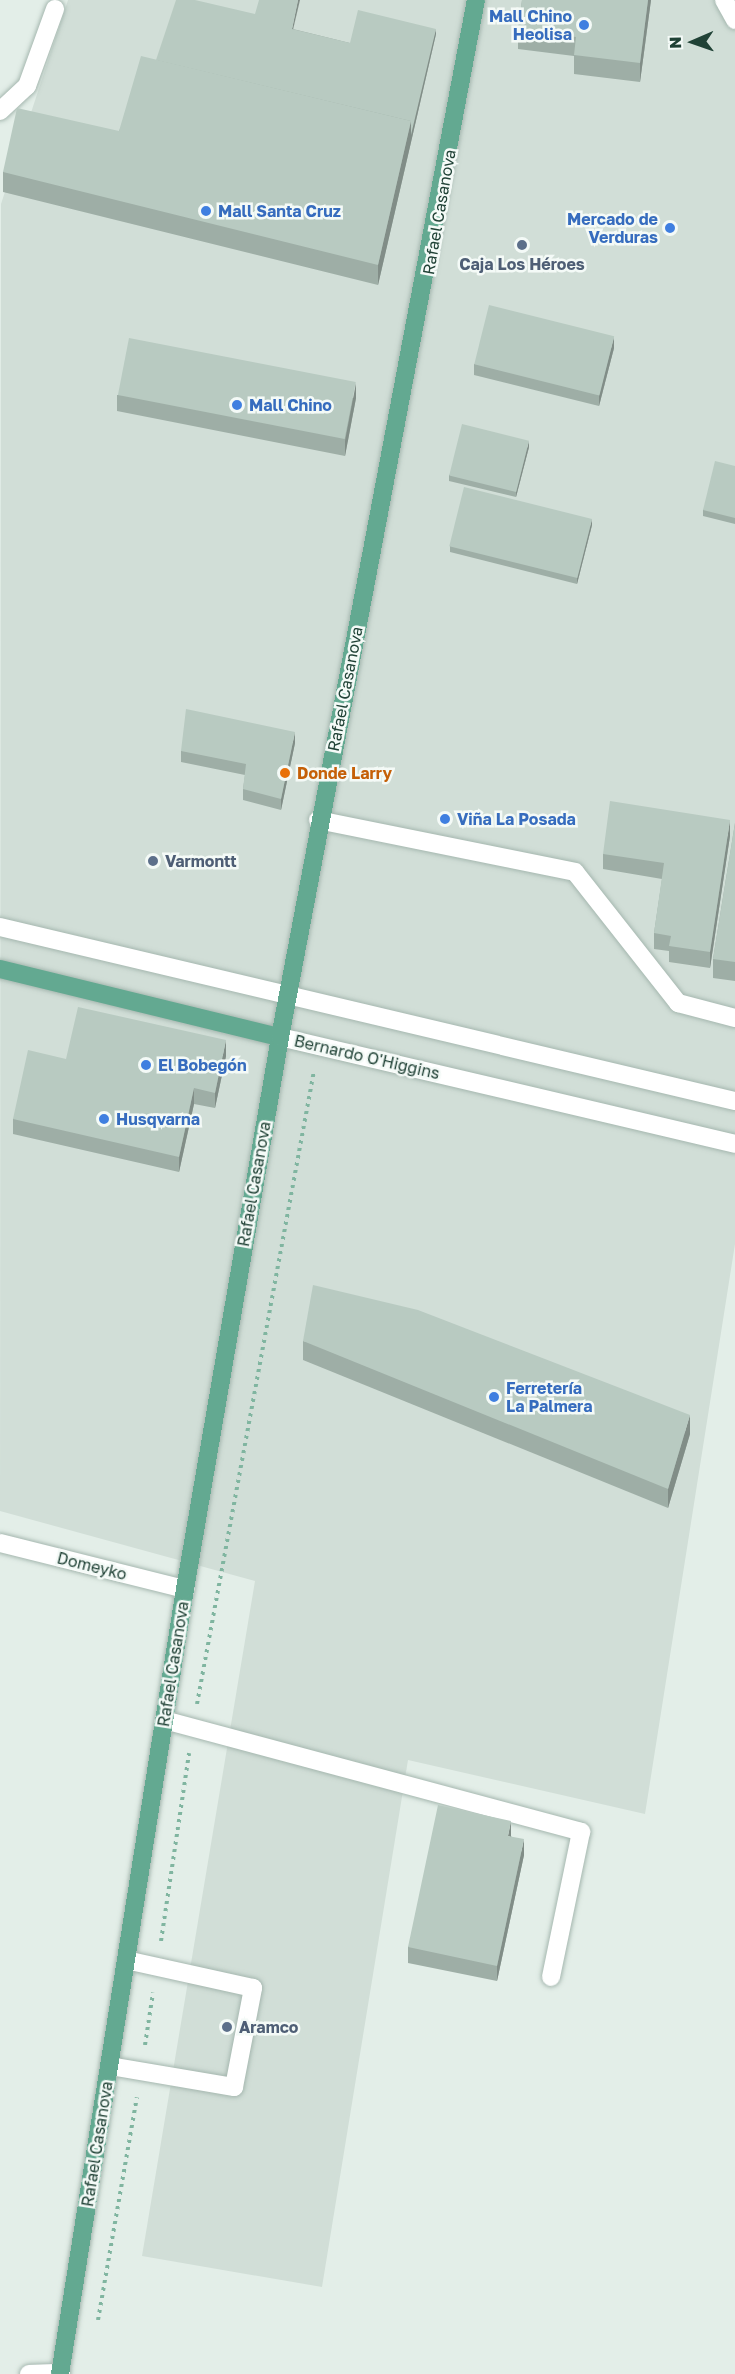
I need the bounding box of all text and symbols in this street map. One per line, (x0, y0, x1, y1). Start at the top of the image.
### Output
place label: Mall Chino Heolisa (489, 6, 572, 44)
north arrow (663, 12, 723, 72)
marker: Mall Chino Heolisa (577, 18, 591, 32)
text: N (665, 36, 685, 49)
street label: Rafael Casanova (419, 148, 459, 276)
place label: Mall Santa Cruz (218, 201, 341, 221)
marker: Mall Santa Cruz (199, 204, 213, 218)
place label: Mercado de Verduras (567, 209, 658, 247)
marker: Mercado de Verduras (663, 221, 677, 235)
marker: Caja Los Héroes (515, 238, 529, 252)
place label: Caja Los Héroes (459, 254, 585, 274)
place label: Mall Chino (249, 395, 332, 415)
marker: Mall Chino (230, 398, 244, 412)
street label: Rafael Casanova (323, 625, 367, 753)
place label: Donde Larry (297, 763, 392, 783)
marker: Donde Larry (278, 766, 292, 780)
place label: Viña La Posada (457, 809, 576, 829)
marker: Viña La Posada (438, 812, 452, 826)
place label: Varmontt (165, 851, 237, 871)
marker: Varmontt (146, 854, 160, 868)
street label: Bernardo O'Higgins (292, 1031, 442, 1083)
place label: El Bobegón (158, 1055, 247, 1075)
marker: El Bobegón (139, 1058, 153, 1072)
place label: Husqvarna (116, 1109, 200, 1129)
marker: Husqvarna (97, 1112, 111, 1126)
street label: Rafael Casanova (234, 1120, 274, 1248)
place label: Ferretería La Palmera (506, 1378, 592, 1416)
marker: Ferretería La Palmera (487, 1390, 501, 1404)
street label: Domeyko (55, 1548, 129, 1584)
street label: Rafael Casanova (154, 1600, 192, 1728)
place label: Aramco (239, 2017, 298, 2037)
marker: Aramco (220, 2020, 234, 2034)
street label: Rafael Casanova (78, 2080, 116, 2208)

